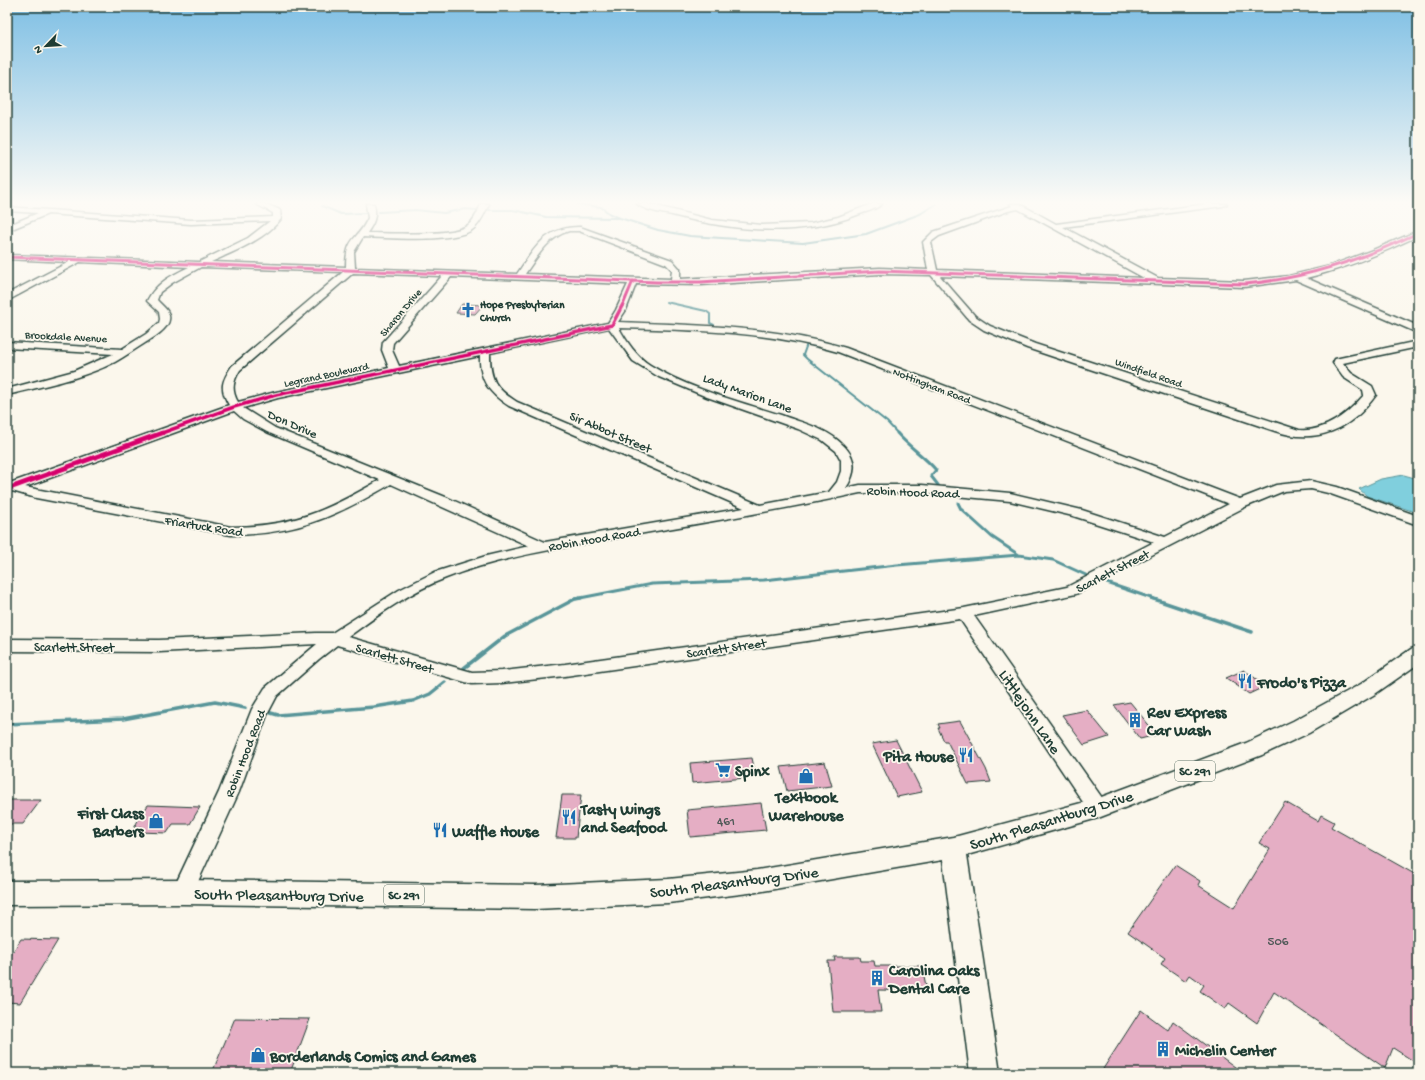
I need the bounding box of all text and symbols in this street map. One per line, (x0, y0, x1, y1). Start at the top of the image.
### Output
north arrow (26, 26, 66, 66)
text: N (32, 44, 46, 55)
street label: Sharon Drive (378, 287, 425, 340)
place label: Hope Presbyterian Church (479, 299, 565, 325)
church icon: Hope Presbyterian Church (459, 301, 477, 319)
street label: Brookdale Avenue (24, 330, 108, 346)
street label: Windfield Road (1113, 356, 1185, 392)
street label: Legrand Boulevard (283, 361, 371, 391)
street label: Nottingham Road (891, 367, 973, 408)
street label: Lady Marion Lane (701, 371, 794, 417)
street label: Don Drive (264, 407, 319, 443)
street label: Sir Abbot Street (567, 409, 655, 458)
street label: Robin Hood Road (866, 484, 961, 503)
street label: Friartuck Road (162, 514, 245, 541)
street label: Robin Hood Road (548, 525, 643, 556)
street label: Scarlett Street (1074, 547, 1154, 597)
street label: Scarlett Street (686, 636, 769, 662)
street label: Scarlett Street (34, 641, 116, 656)
street label: Scarlett Street (354, 641, 437, 678)
street label: Littlejohn Lane (993, 667, 1064, 759)
restaurant icon: Frodo's Pizza (1236, 672, 1254, 690)
place label: Frodo's Pizza (1256, 675, 1347, 694)
place label: Rev Express Car Wash (1146, 705, 1228, 742)
street label: Robin Hood Road (223, 707, 270, 800)
building icon: Rev Express Car Wash (1126, 711, 1144, 729)
restaurant icon: Pita House (957, 746, 975, 764)
place label: Pita House (882, 749, 955, 768)
supermarket icon: Spinx (714, 761, 732, 779)
road number: SC 291 (1175, 761, 1215, 781)
place label: Spinx (735, 764, 770, 783)
shop icon: Textbook Warehouse (797, 767, 815, 785)
street label: South Pleasantburg Drive (968, 788, 1137, 856)
place label: Textbook Warehouse (768, 790, 844, 827)
place label: Tasty Wings and Seafood (579, 802, 668, 839)
place label: First Class Barbers (77, 806, 145, 843)
restaurant icon: Tasty Wings and Seafood (560, 808, 578, 826)
shop icon: First Class Barbers (147, 812, 165, 830)
house number: 461 (717, 815, 735, 830)
restaurant icon: Waffle House (431, 821, 449, 839)
place label: Waffle House (451, 823, 540, 843)
street label: South Pleasantburg Drive (649, 865, 821, 904)
road number: SC 291 (384, 885, 424, 905)
street label: South Pleasantburg Drive (194, 887, 365, 908)
house number: 506 (1268, 935, 1289, 950)
place label: Carolina Oaks Dental Care (887, 963, 980, 1000)
building icon: Carolina Oaks Dental Care (868, 969, 886, 987)
building icon: Michelin Center (1154, 1040, 1172, 1058)
place label: Michelin Center (1175, 1043, 1278, 1062)
shop icon: Borderlands Comics and Games (249, 1046, 267, 1064)
place label: Borderlands Comics and Games (269, 1049, 477, 1068)

